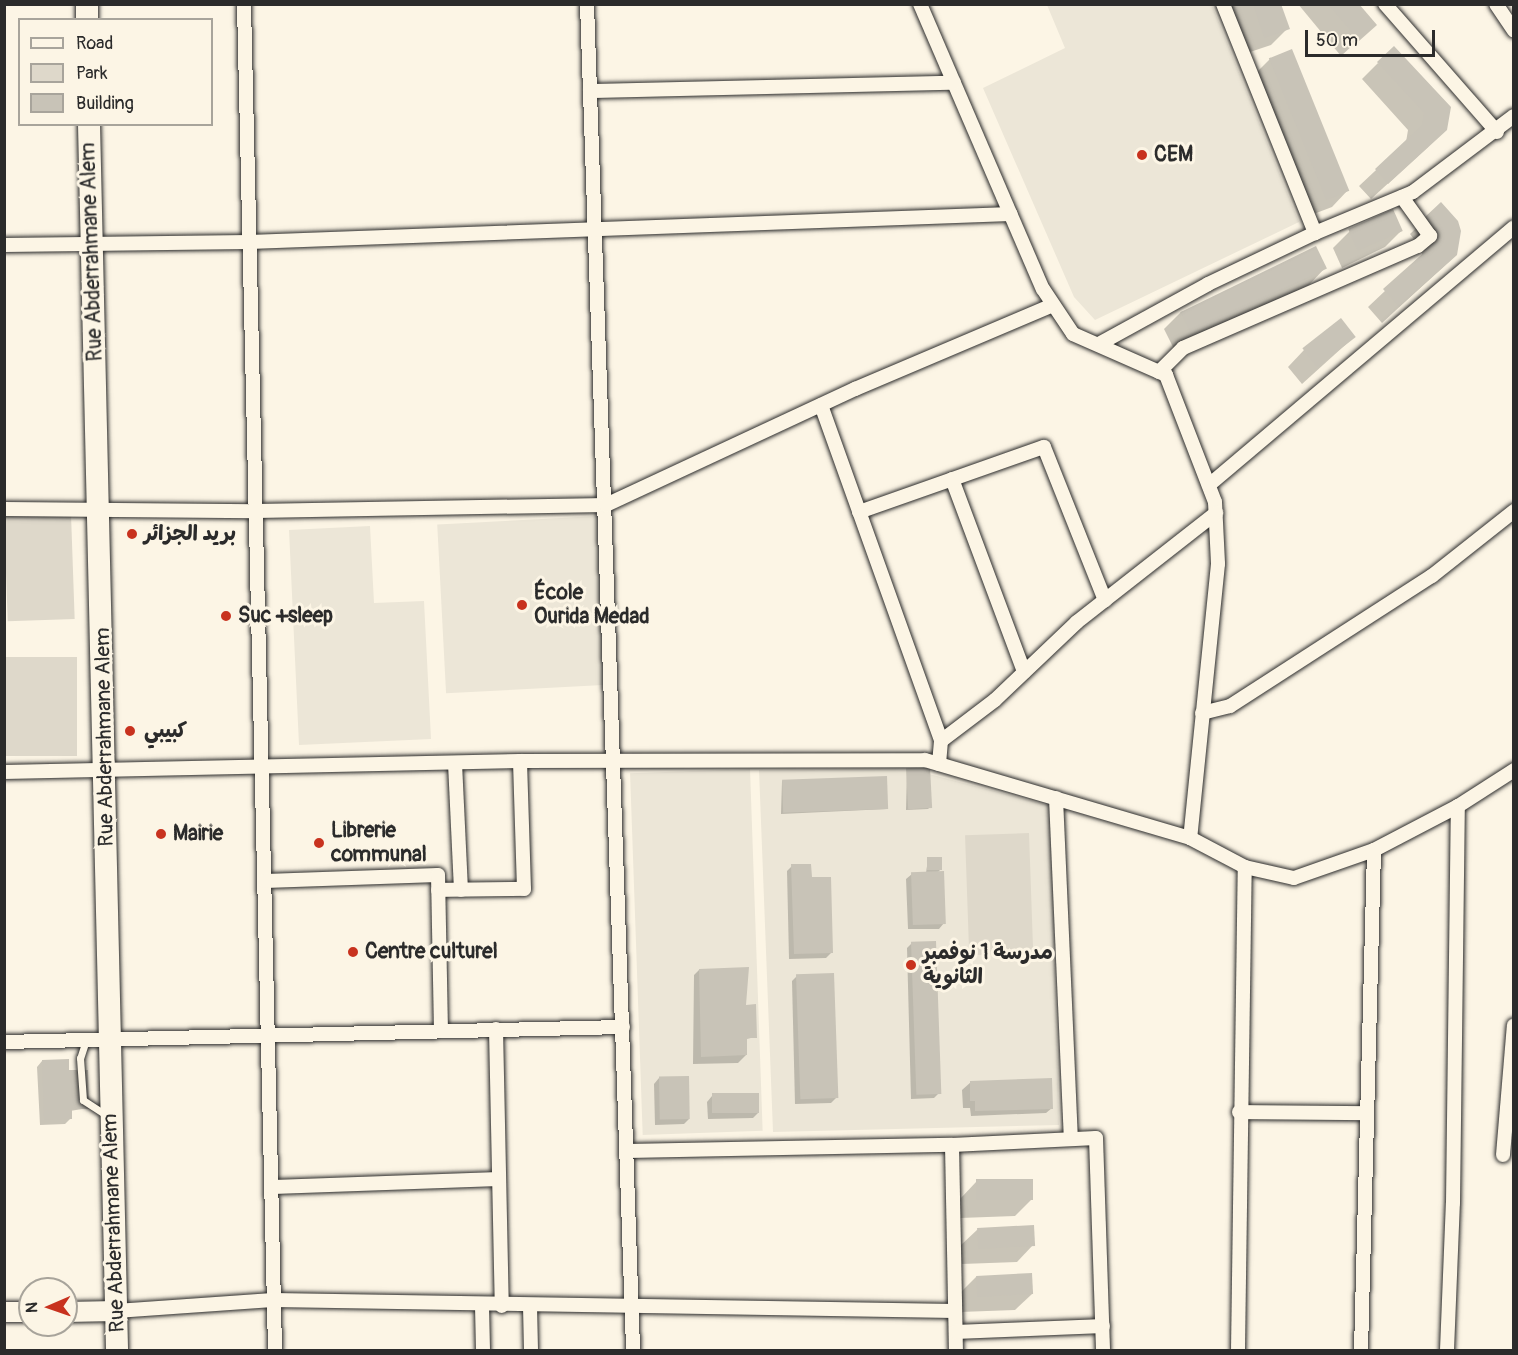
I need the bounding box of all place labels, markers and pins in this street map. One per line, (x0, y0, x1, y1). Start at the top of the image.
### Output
place label: CEM (1154, 142, 1193, 168)
marker: CEM (1135, 148, 1149, 162)
place label: بريد الجزائر (144, 521, 236, 547)
marker: بريد الجزائر (125, 527, 139, 541)
place label: École Ourida Medad (534, 580, 650, 630)
marker: École Ourida Medad (515, 598, 529, 612)
place label: Suc +sleep (238, 603, 333, 629)
marker: Suc +sleep (219, 609, 233, 623)
place label: كبيبي (144, 718, 187, 744)
marker: كبيبي (121, 722, 139, 740)
place label: Librerie communal (331, 818, 427, 868)
place label: Mairie (173, 821, 223, 847)
marker: Mairie (154, 827, 168, 841)
marker: Librerie communal (312, 836, 326, 850)
place label: Centre culturel (365, 939, 498, 965)
place label: مدرسة 1 نوفمبر الثانوية (923, 940, 1053, 990)
marker: Centre culturel (346, 945, 360, 959)
marker: مدرسة 1 نوفمبر الثانوية (904, 958, 918, 972)

